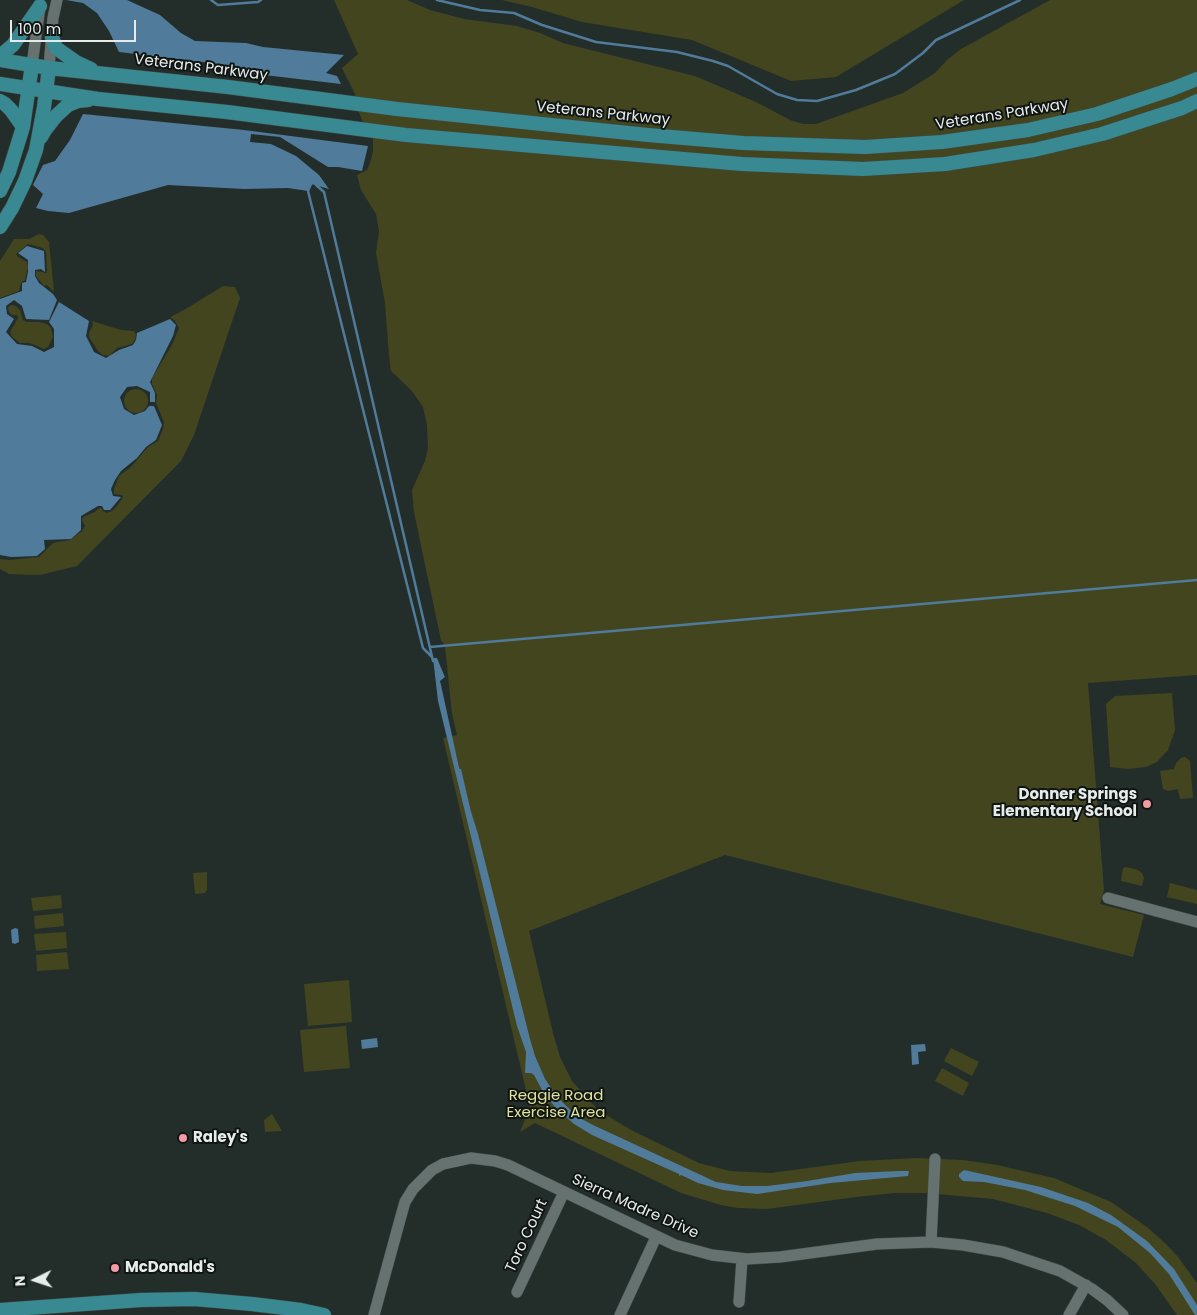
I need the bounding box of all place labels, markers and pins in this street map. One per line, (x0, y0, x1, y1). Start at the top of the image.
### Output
place label: Donner Springs Elementary School (993, 786, 1137, 821)
marker: Donner Springs Elementary School (1141, 798, 1153, 810)
place label: Raley's (193, 1129, 248, 1147)
marker: Raley's (177, 1132, 189, 1144)
place label: McDonald's (125, 1259, 215, 1277)
marker: McDonald's (109, 1262, 121, 1274)

